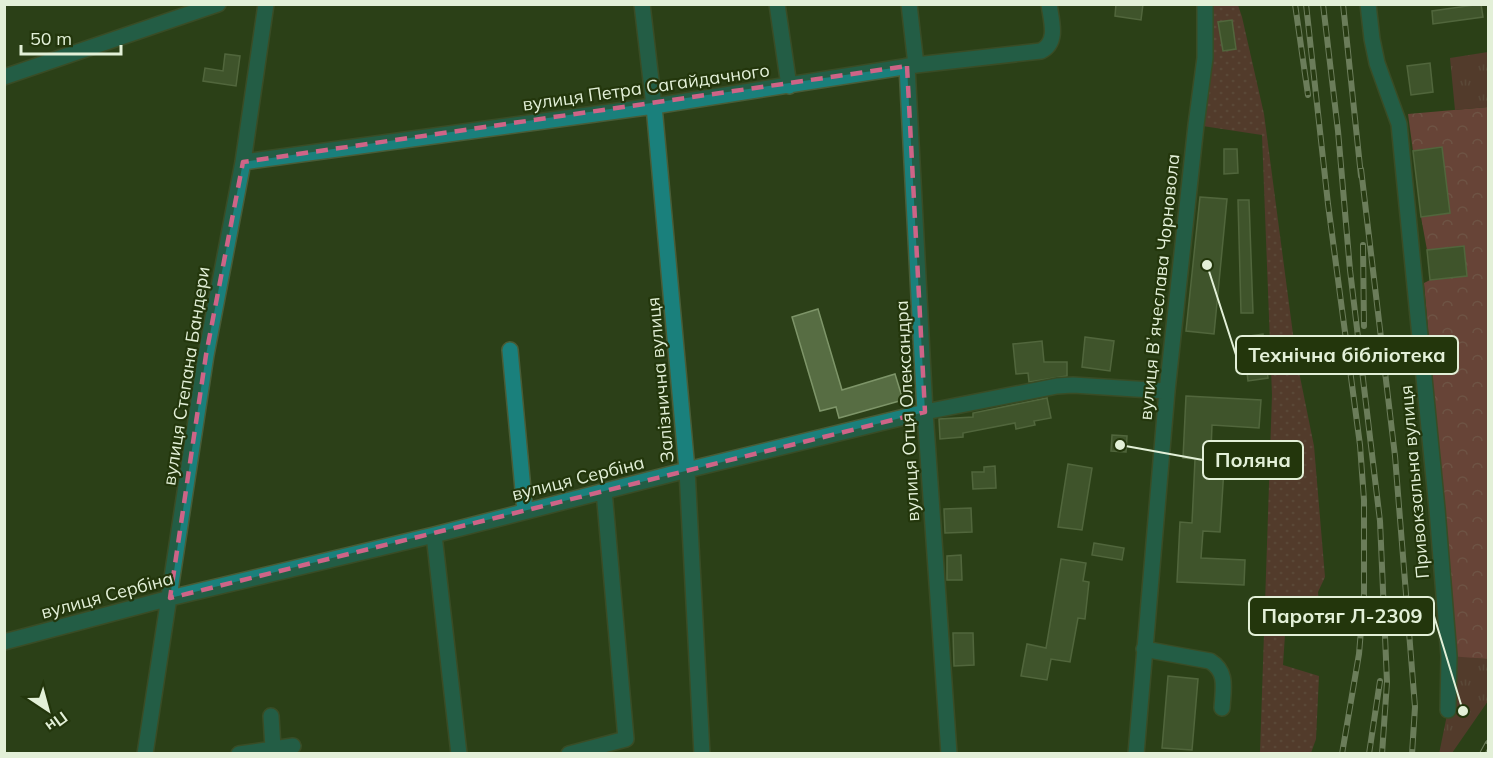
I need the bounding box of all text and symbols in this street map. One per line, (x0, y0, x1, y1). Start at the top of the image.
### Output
scale bar (21, 18, 122, 56)
text: 50 m (30, 27, 72, 50)
street label: вулиця Петра Сагайдачного (521, 58, 771, 116)
street label: вулиця Вʼячеслава Чорновола (1134, 153, 1184, 421)
street label: вулиця Степана Бандери (157, 265, 215, 487)
street label: Залізнична вулиця (641, 296, 679, 464)
street label: вулиця Отця Олександра (890, 300, 924, 522)
callout: Технічна бібліотека (1236, 336, 1458, 374)
text: Технічна бібліотека (1248, 342, 1446, 367)
street label: Привокзальна вулиця (1394, 384, 1434, 580)
callout: Поляна (1203, 441, 1303, 479)
text: Поляна (1215, 447, 1291, 472)
street label: вулиця Сербіна (509, 450, 647, 506)
street label: вулиця Сербіна (38, 566, 176, 624)
callout: Паротяг Л-2309 (1249, 597, 1434, 635)
text: Паротяг Л-2309 (1261, 603, 1423, 628)
north arrow (18, 680, 78, 740)
text: Пн (42, 708, 72, 737)

